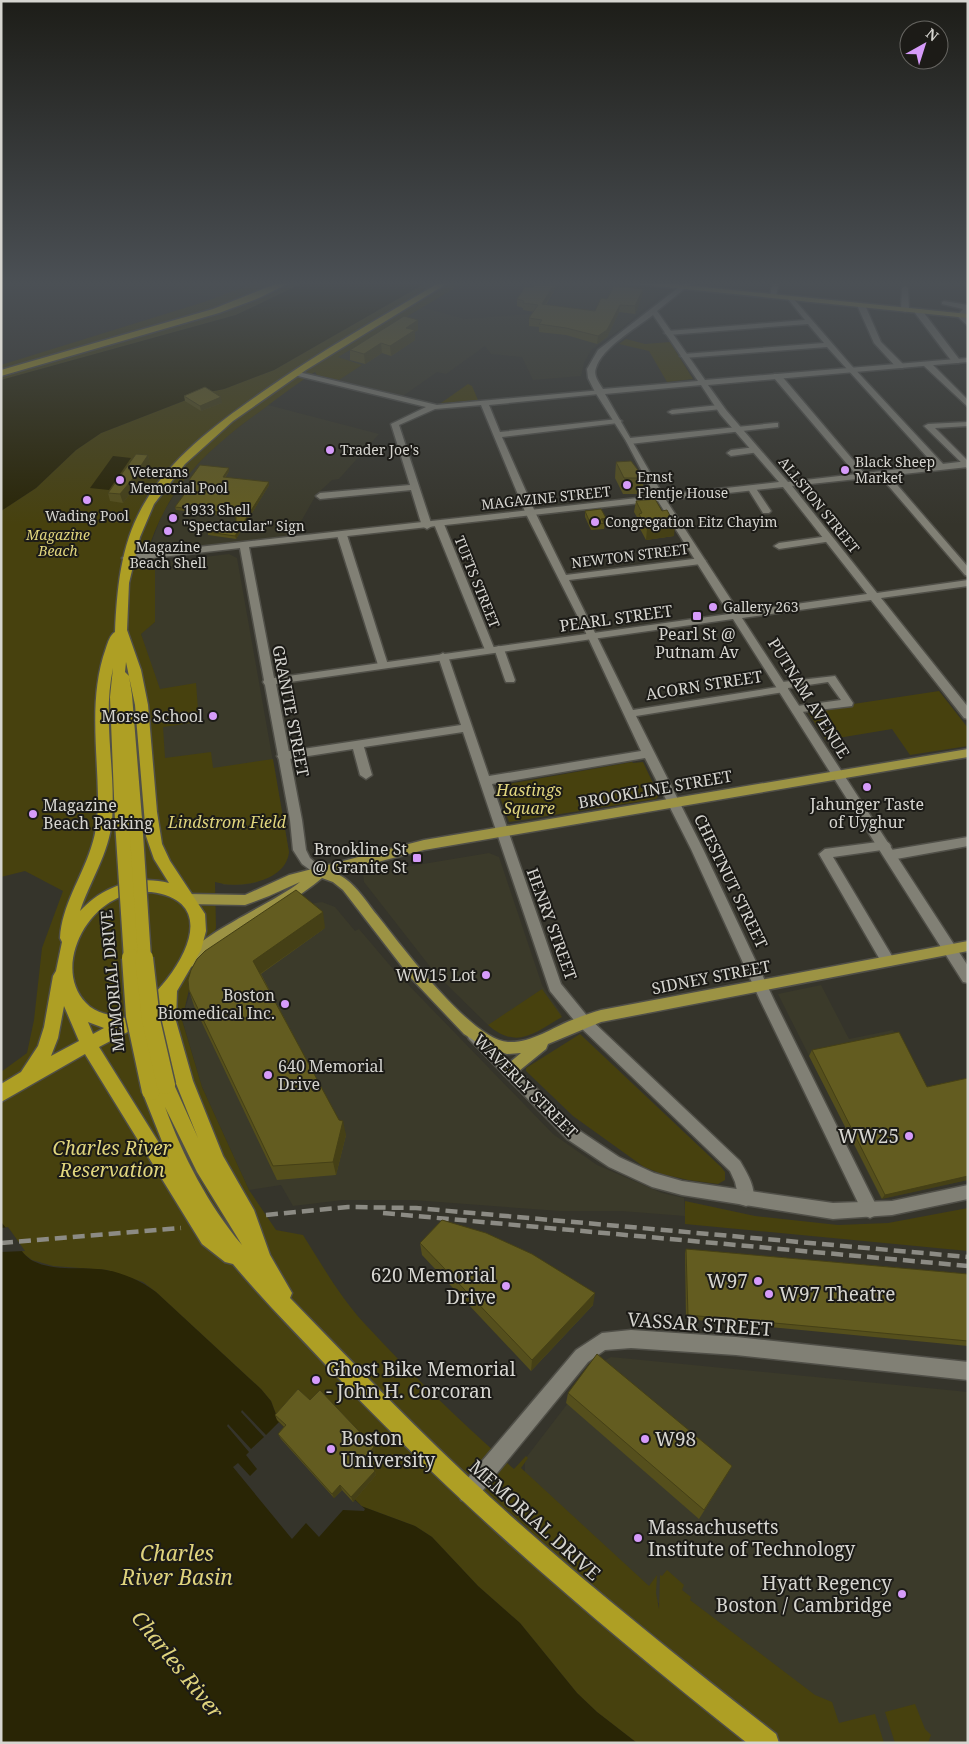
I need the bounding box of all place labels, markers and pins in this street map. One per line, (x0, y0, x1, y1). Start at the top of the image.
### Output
place label: Trader Joe's (340, 440, 419, 459)
marker: Trader Joe's (324, 444, 336, 456)
place label: Black Sheep Market (855, 452, 935, 487)
place label: Veterans Memorial Pool (130, 462, 228, 497)
marker: Black Sheep Market (839, 464, 851, 476)
place label: Ernst Flentje House (637, 467, 728, 502)
marker: Veterans Memorial Pool (114, 474, 126, 486)
marker: Ernst Flentje House (621, 479, 633, 491)
marker: Wading Pool (81, 494, 93, 506)
place label: 1933 Shell "Spectacular" Sign (183, 500, 305, 535)
place label: Wading Pool (45, 506, 130, 525)
marker: 1933 Shell "Spectacular" Sign (167, 512, 179, 524)
place label: Congregation Eitz Chayim (605, 512, 778, 531)
marker: Congregation Eitz Chayim (589, 516, 601, 528)
marker: Magazine Beach Shell (162, 525, 174, 537)
place label: Magazine Beach Shell (130, 537, 207, 572)
place label: Gallery 263 (723, 597, 799, 616)
marker: Gallery 263 (707, 601, 719, 613)
marker: Pearl St @ Putnam Av (691, 610, 703, 622)
place label: Pearl St @ Putnam Av (655, 623, 740, 663)
place label: Morse School (101, 705, 203, 727)
marker: Morse School (207, 710, 219, 722)
marker: Jahunger Taste of Uyghur (861, 781, 873, 793)
place label: Jahunger Taste of Uyghur (809, 793, 924, 833)
place label: Magazine Beach Parking (43, 794, 153, 834)
marker: Magazine Beach Parking (27, 808, 39, 820)
place label: Brookline St @ Granite St (312, 838, 407, 878)
marker: Brookline St @ Granite St (411, 852, 423, 864)
place label: WW15 Lot (396, 964, 476, 986)
marker: WW15 Lot (480, 969, 492, 981)
place label: Boston Biomedical Inc. (157, 984, 275, 1024)
marker: Boston Biomedical Inc. (279, 998, 291, 1010)
place label: 640 Memorial Drive (278, 1055, 384, 1095)
marker: 640 Memorial Drive (262, 1069, 274, 1081)
place label: WW25 (838, 1123, 899, 1149)
marker: WW25 (903, 1130, 915, 1142)
place label: 620 Memorial Drive (371, 1262, 496, 1310)
place label: W97 (707, 1268, 748, 1294)
marker: W97 (752, 1275, 764, 1287)
marker: 620 Memorial Drive (500, 1280, 512, 1292)
place label: W97 Theatre (779, 1281, 895, 1307)
marker: W97 Theatre (763, 1288, 775, 1300)
place label: Ghost Bike Memorial - John H. Corcoran (326, 1356, 516, 1404)
marker: Ghost Bike Memorial - John H. Corcoran (310, 1374, 322, 1386)
place label: Boston University (341, 1425, 435, 1473)
place label: W98 (655, 1426, 696, 1452)
marker: W98 (639, 1433, 651, 1445)
marker: Boston University (325, 1443, 337, 1455)
place label: Massachusetts Institute of Technology (648, 1514, 856, 1562)
marker: Massachusetts Institute of Technology (632, 1532, 644, 1544)
place label: Hyatt Regency Boston / Cambridge (716, 1570, 892, 1618)
marker: Hyatt Regency Boston / Cambridge (896, 1588, 908, 1600)

